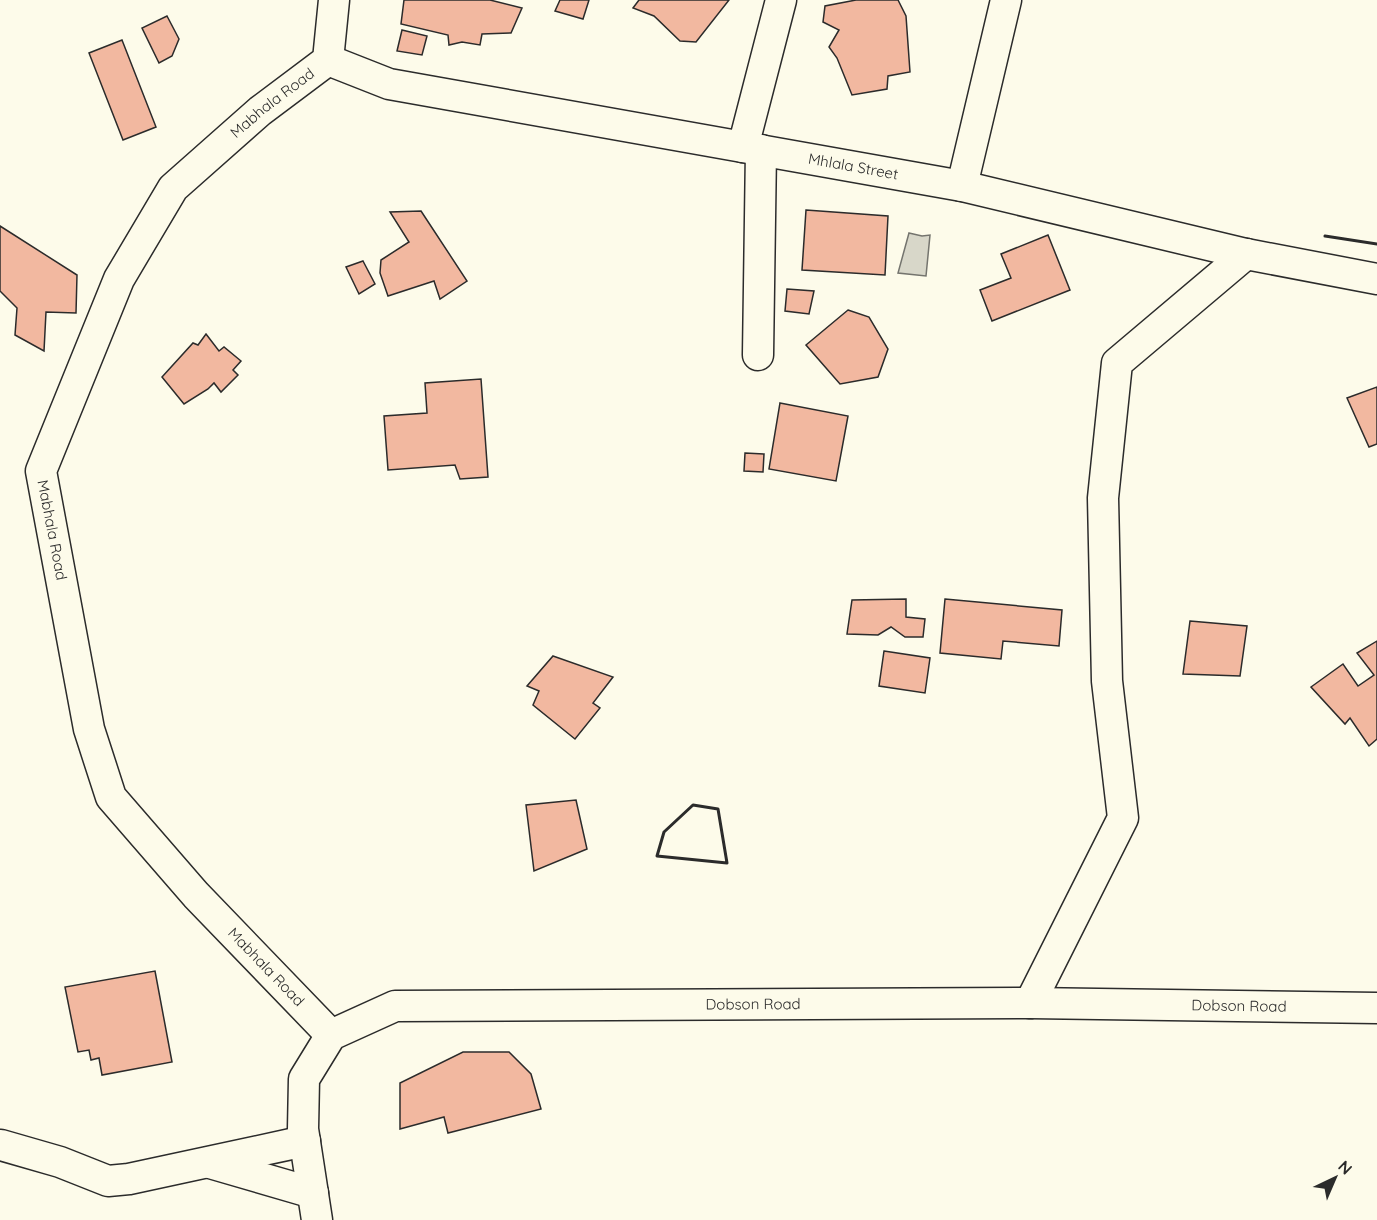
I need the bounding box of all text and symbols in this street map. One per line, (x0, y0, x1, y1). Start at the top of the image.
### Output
street label: Mabhala Road (226, 64, 318, 142)
street label: Mhlala Street (807, 149, 900, 183)
street label: Mabhala Road (33, 478, 72, 582)
street label: Mabhala Road (224, 923, 309, 1010)
street label: Dobson Road (705, 994, 801, 1014)
street label: Dobson Road (1191, 995, 1287, 1016)
north arrow (1305, 1148, 1365, 1208)
text: N (1334, 1156, 1357, 1178)

